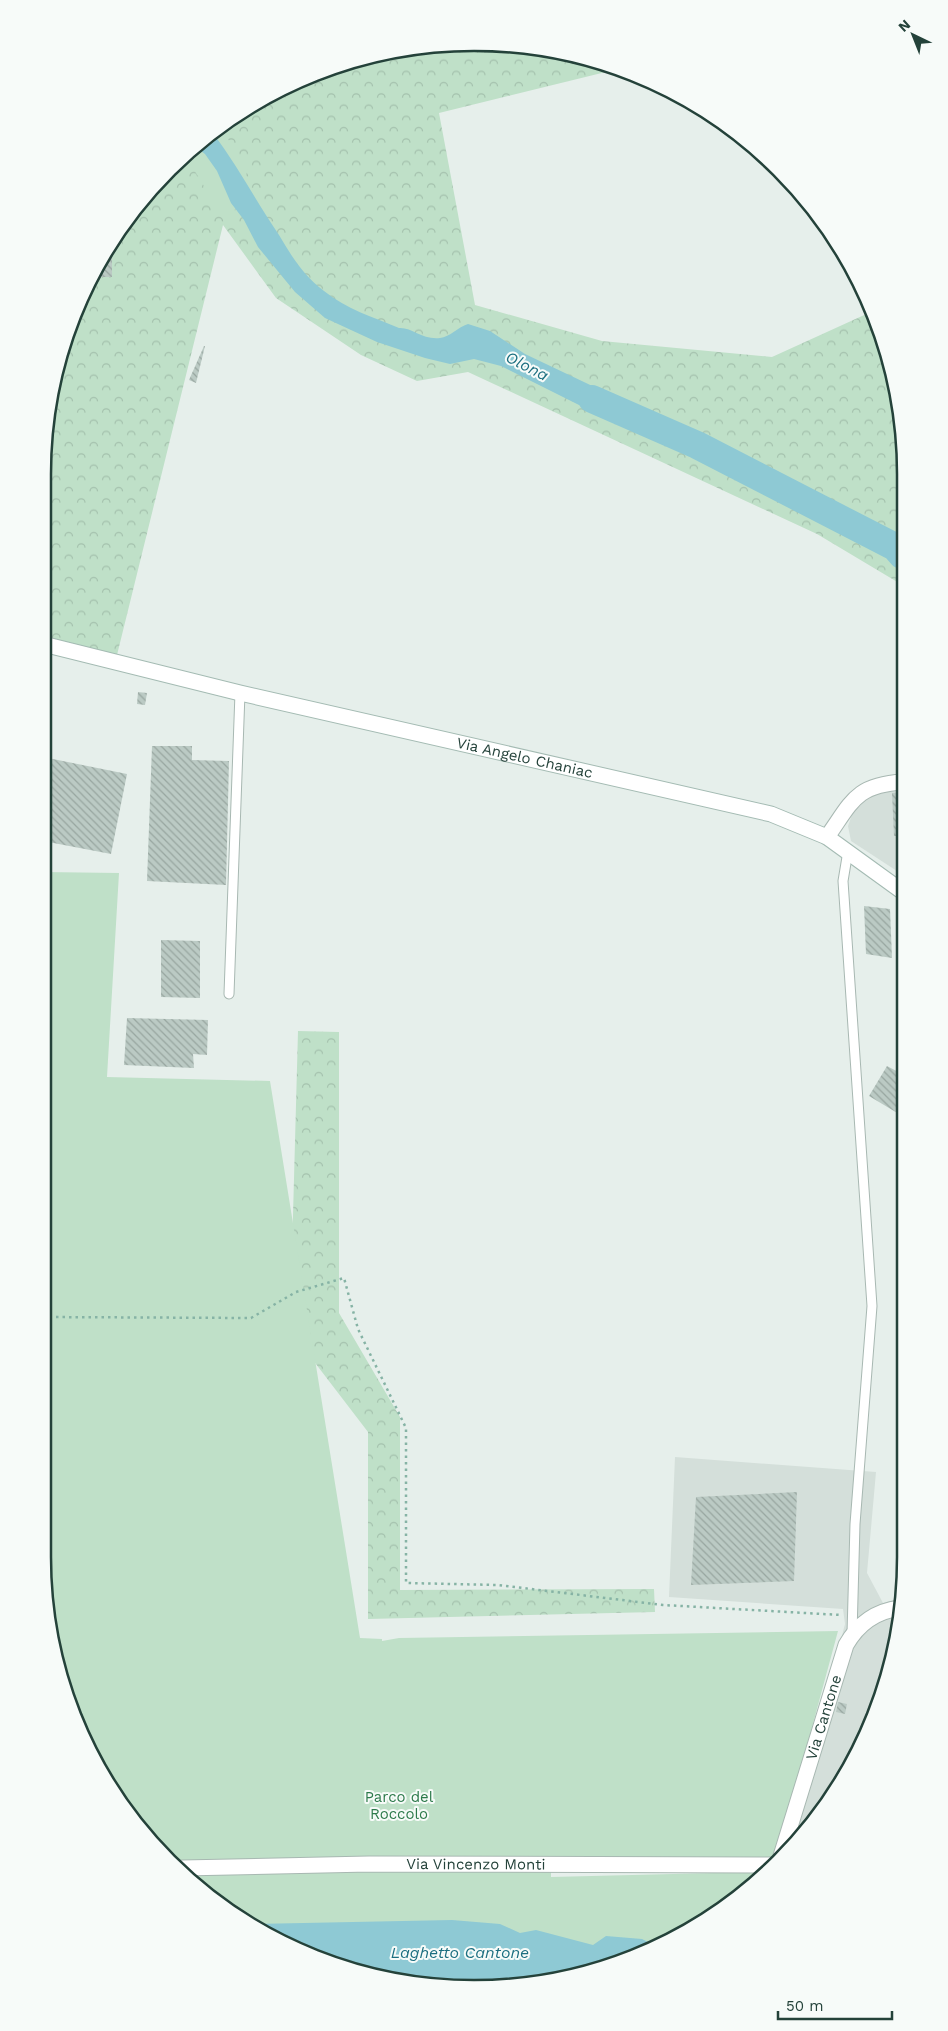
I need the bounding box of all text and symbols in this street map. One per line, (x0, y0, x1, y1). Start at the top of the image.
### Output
north arrow (888, 10, 938, 60)
text: N (895, 16, 913, 35)
water label: Olona (502, 347, 552, 385)
street label: Via Angelo Chaniac (455, 734, 595, 782)
street label: Via Cantone (802, 1673, 845, 1762)
park label: Parco del Roccolo (365, 1788, 434, 1823)
street label: Via Vincenzo Monti (406, 1855, 546, 1873)
water label: Laghetto Cantone (391, 1943, 529, 1962)
scale bar (778, 1988, 892, 2020)
text: 50 m (786, 1997, 823, 2015)

